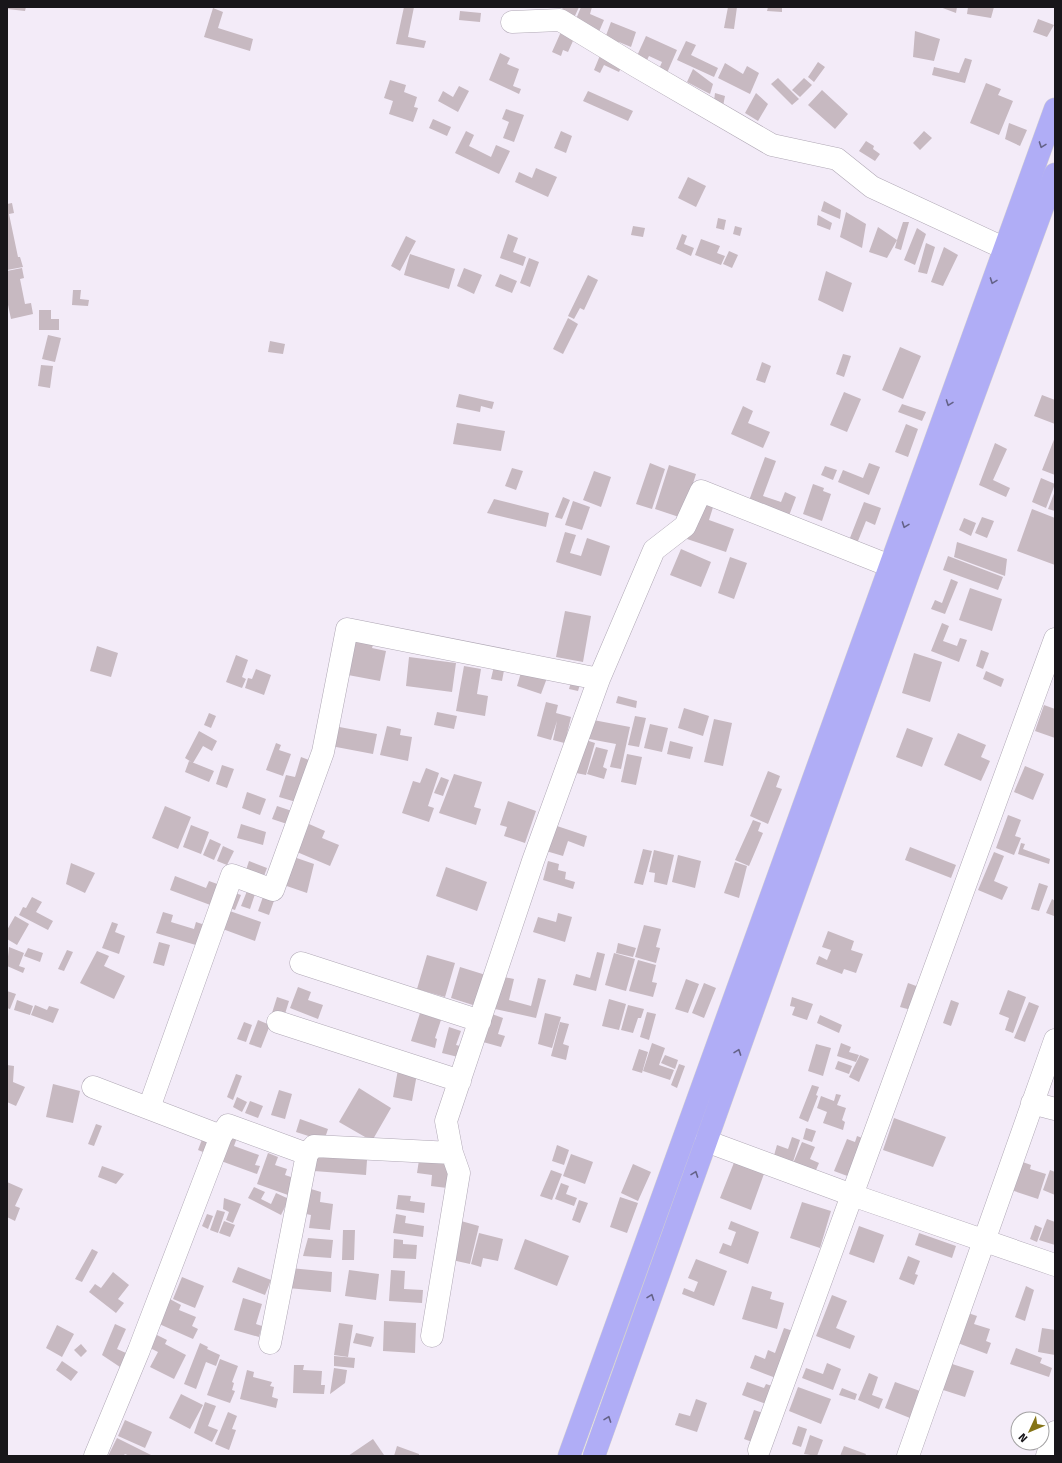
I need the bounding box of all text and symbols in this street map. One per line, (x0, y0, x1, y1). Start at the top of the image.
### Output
one-way arrow (1038, 142, 1046, 149)
one-way arrow (989, 277, 998, 284)
one-way arrow (945, 400, 953, 407)
one-way arrow (901, 522, 909, 529)
one-way arrow (734, 1048, 742, 1055)
one-way arrow (690, 1171, 698, 1178)
one-way arrow (646, 1293, 655, 1300)
north arrow (1010, 1411, 1050, 1451)
one-way arrow (603, 1416, 611, 1423)
text: N (1016, 1430, 1030, 1445)

